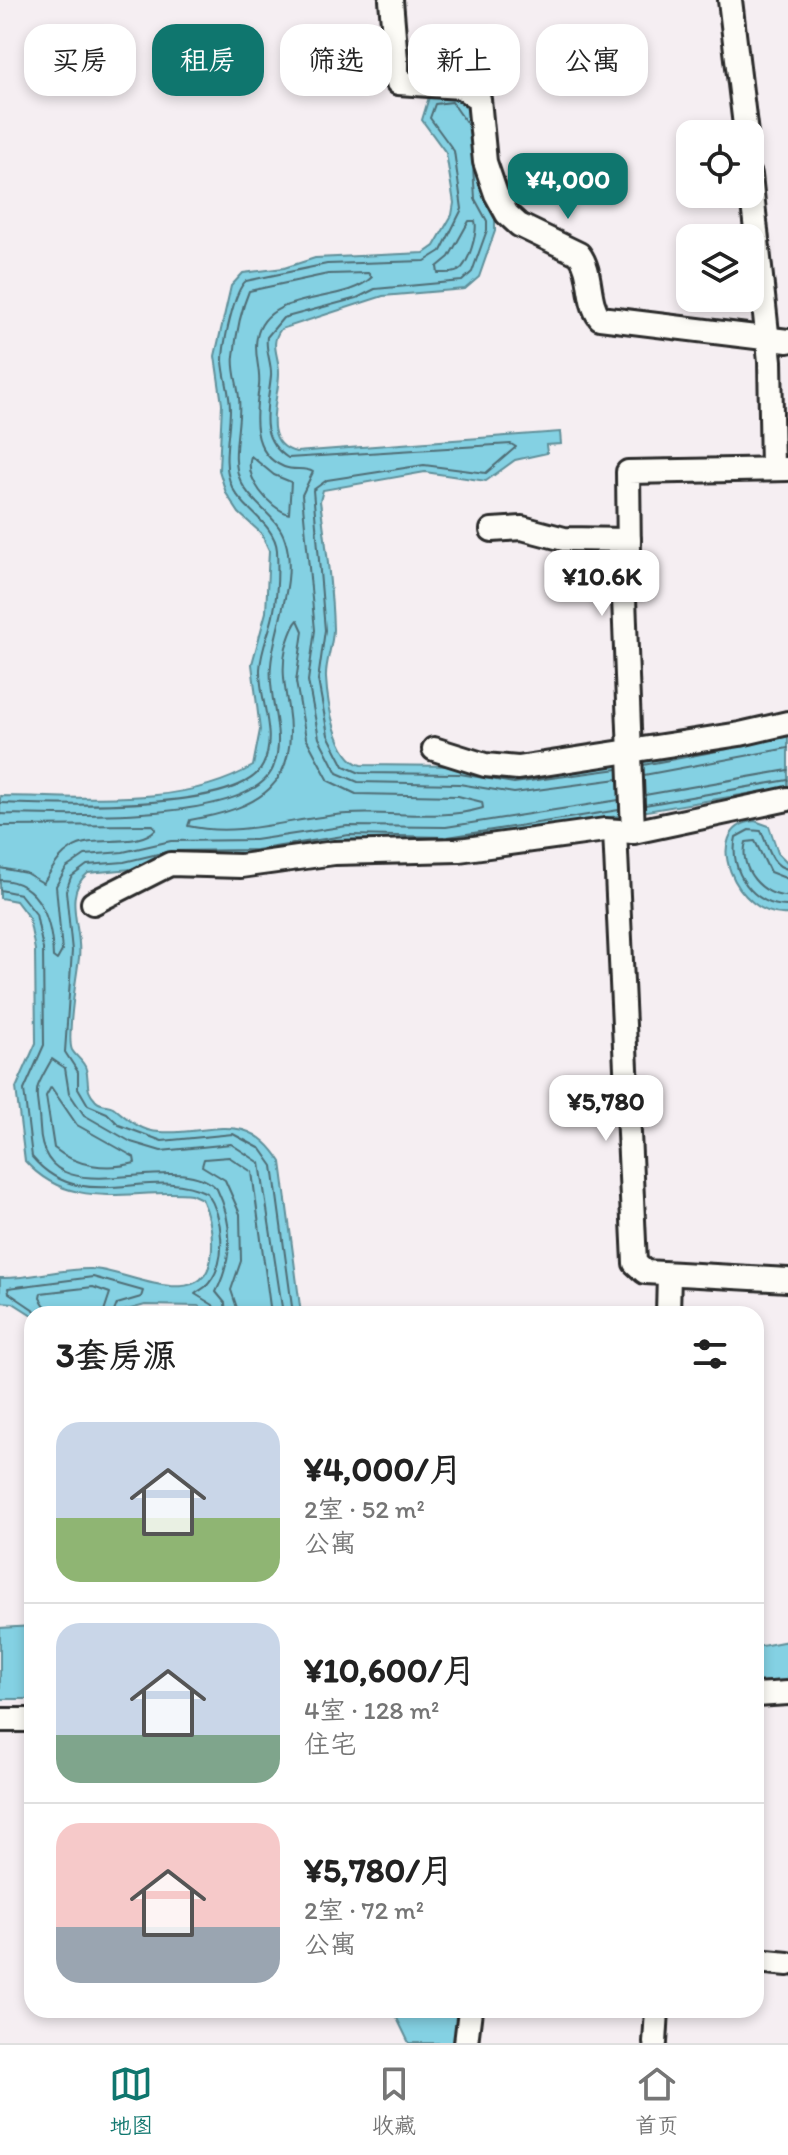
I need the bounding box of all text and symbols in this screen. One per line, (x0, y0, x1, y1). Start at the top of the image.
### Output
chip: 买房 (24, 24, 136, 96)
chip: 租房 (152, 24, 264, 96)
chip: 筛选 (280, 24, 392, 96)
chip: 新上 (408, 24, 520, 96)
chip: 公寓 (536, 24, 648, 96)
map controls (676, 120, 764, 312)
button: locate (676, 120, 764, 208)
pin: ¥4,000 (503, 153, 633, 221)
text: ¥4,000 (526, 163, 610, 195)
button: layers (676, 224, 764, 312)
pin: ¥10.6K (537, 550, 667, 618)
text: ¥10.6K (562, 560, 642, 592)
pin: ¥5,780 (541, 1075, 671, 1143)
text: ¥5,780 (567, 1085, 645, 1117)
icon: filters (688, 1332, 732, 1376)
text: 3套房源 (56, 1335, 177, 1376)
text: ¥4,000/月 (304, 1449, 463, 1490)
icon: home (120, 1454, 216, 1550)
text: 2室 · 52 m² (304, 1493, 425, 1525)
text: 公寓 (304, 1527, 356, 1559)
text: ¥10,600/月 (304, 1650, 476, 1691)
icon: home (120, 1655, 216, 1751)
text: 4室 · 128 m² (304, 1694, 439, 1726)
text: 住宅 (304, 1728, 356, 1760)
text: ¥5,780/月 (304, 1850, 454, 1891)
icon: home (120, 1855, 216, 1951)
text: 2室 · 72 m² (304, 1894, 424, 1926)
text: 公寓 (304, 1928, 356, 1960)
tab: 地图 (109, 2062, 153, 2139)
tab: 收藏 (372, 2062, 416, 2139)
tab: 首页 (635, 2062, 679, 2139)

